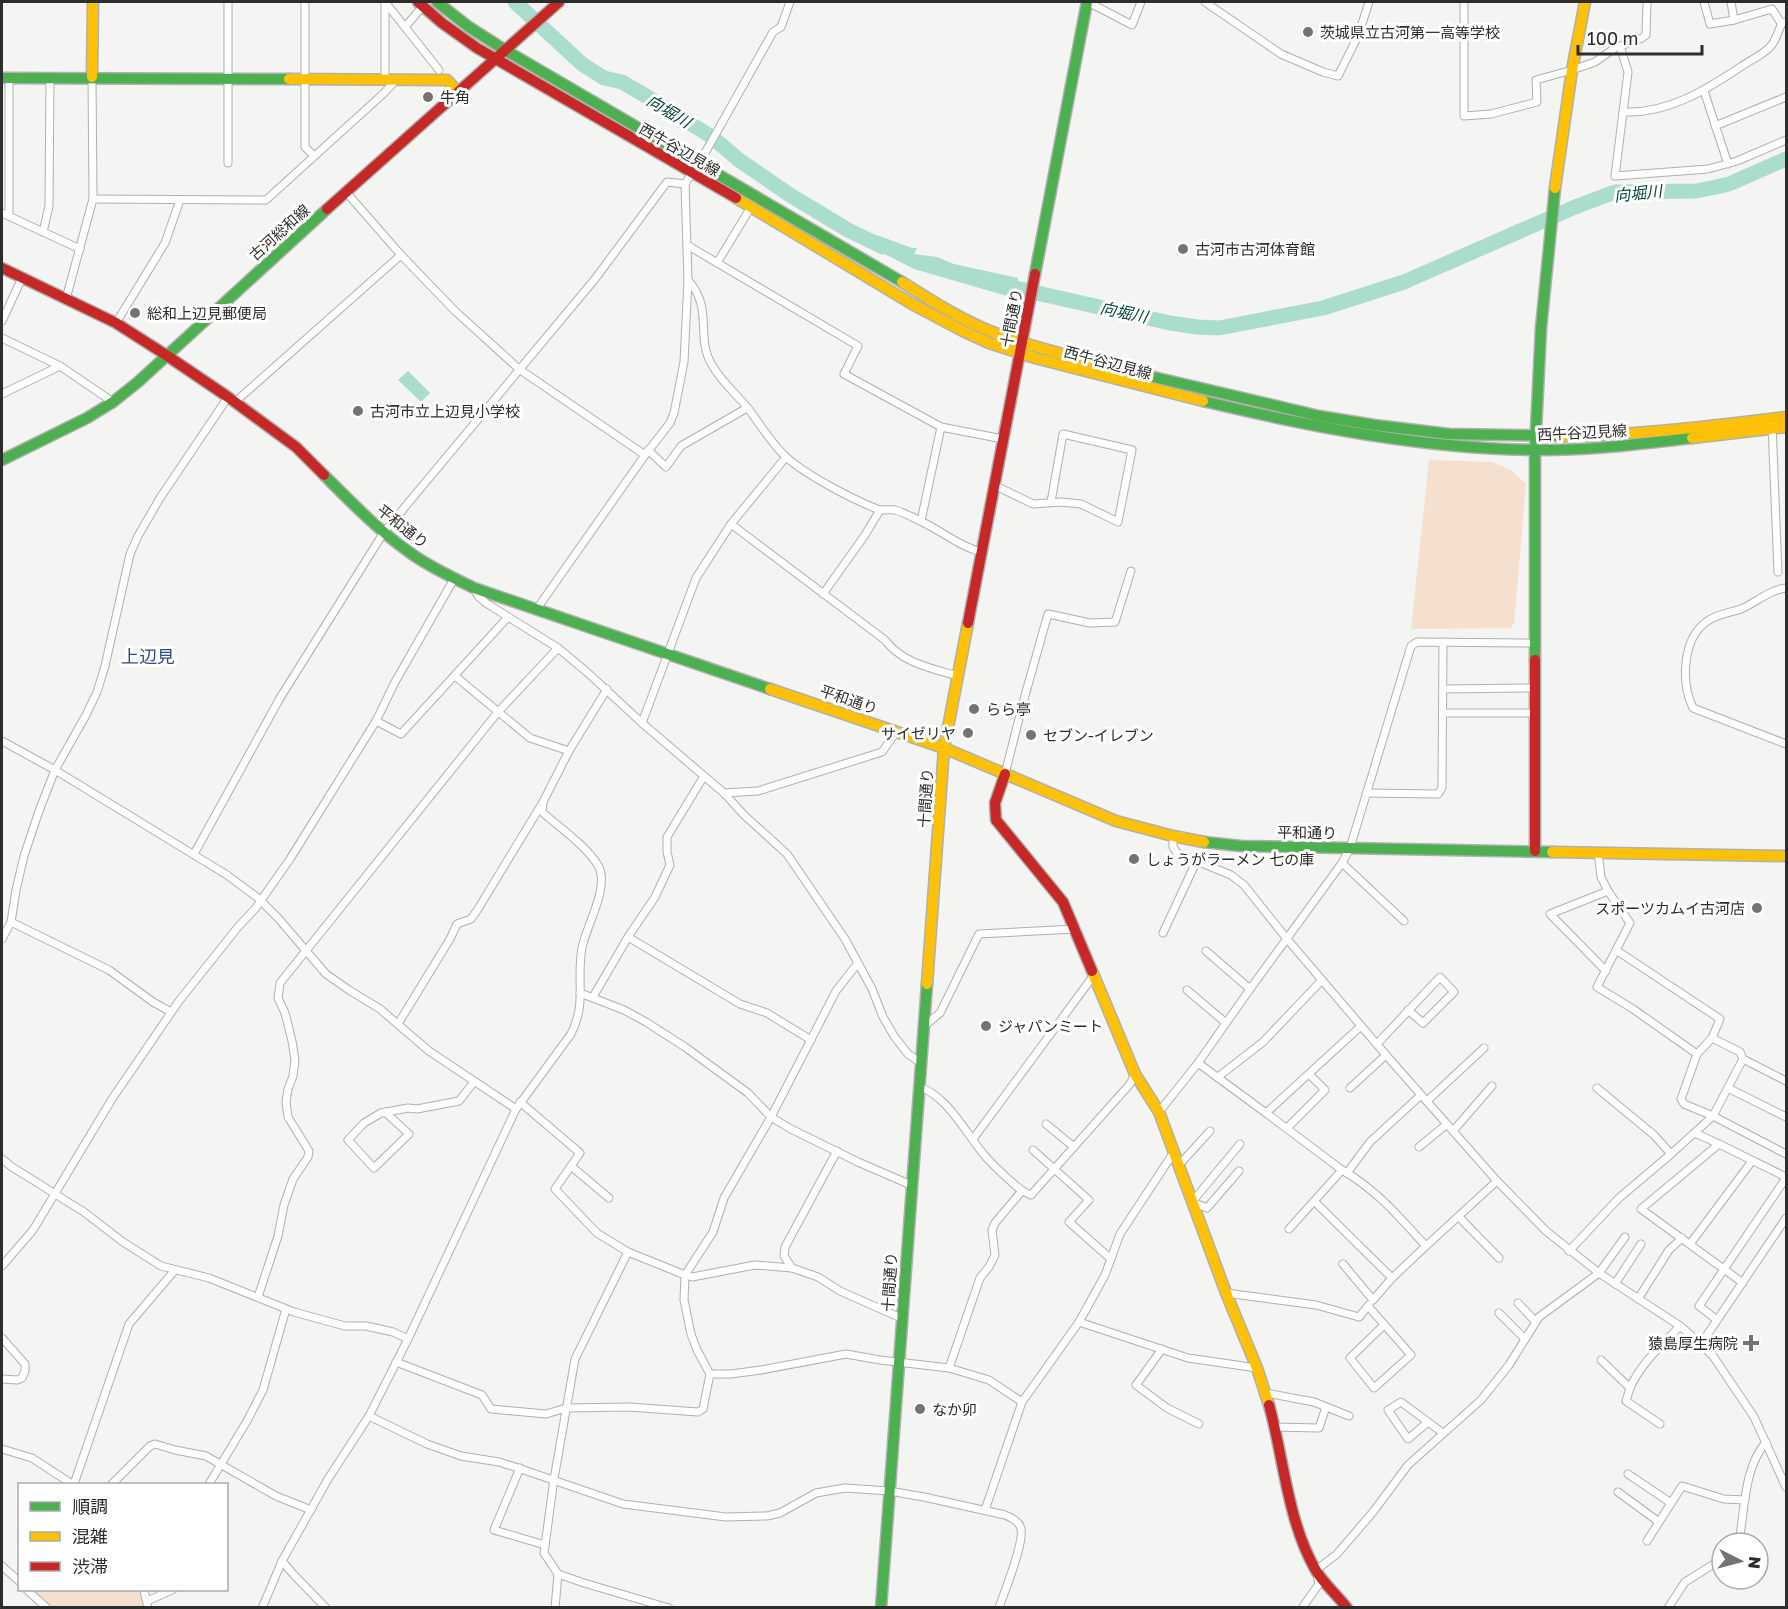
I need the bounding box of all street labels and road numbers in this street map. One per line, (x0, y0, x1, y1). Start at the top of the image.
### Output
street label: 西牛谷辺見線 (637, 119, 723, 179)
street label: 古河総和線 (245, 200, 313, 264)
street label: 十間通り (996, 287, 1026, 349)
street label: 西牛谷辺見線 (1062, 342, 1154, 382)
street label: 西牛谷辺見線 (1537, 421, 1627, 443)
street label: 平和通り (374, 500, 432, 552)
street label: 平和通り (818, 681, 880, 717)
street label: 十間通り (914, 767, 936, 829)
street label: 平和通り (1277, 822, 1337, 842)
street label: 十間通り (878, 1251, 900, 1313)

